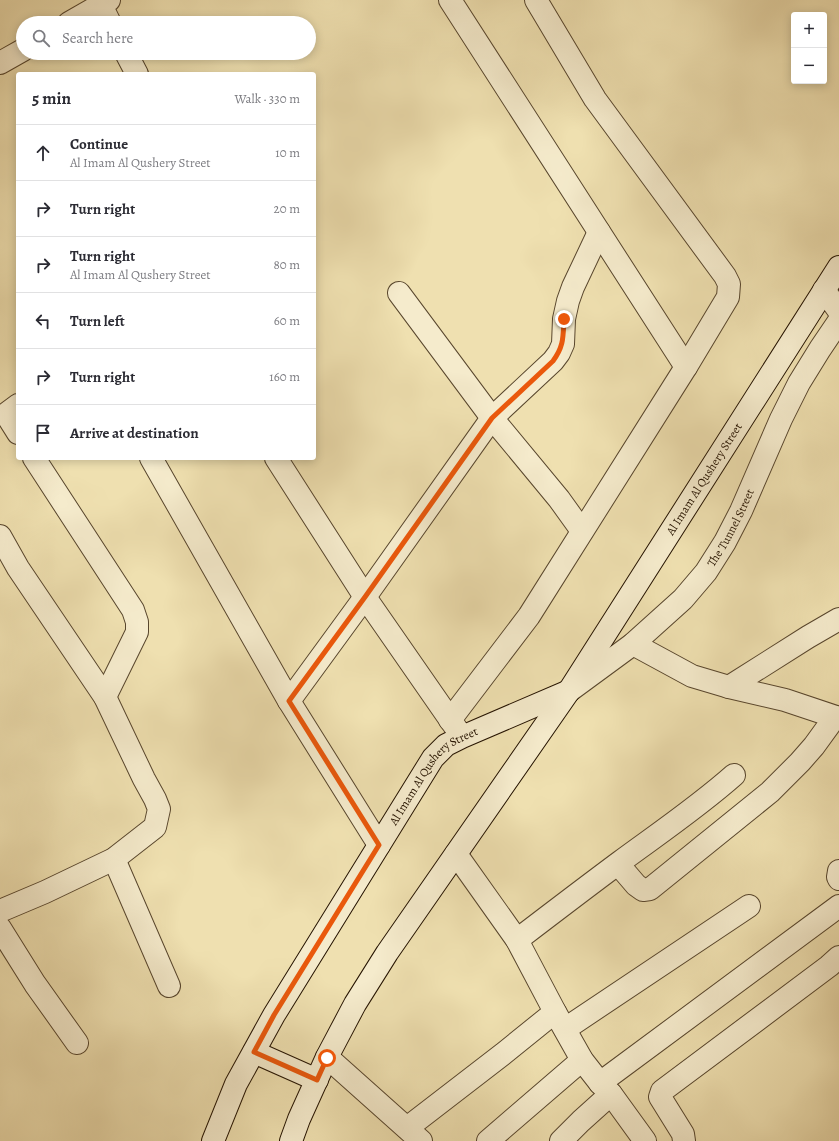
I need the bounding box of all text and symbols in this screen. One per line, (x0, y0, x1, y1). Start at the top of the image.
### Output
map controls (791, 12, 827, 84)
button: + (791, 12, 827, 48)
search box (16, 16, 316, 60)
icon: search (30, 27, 52, 49)
text: Search here (62, 28, 133, 48)
button: − (791, 48, 827, 84)
text: 5 min (32, 87, 71, 110)
text: Walk · 330 m (234, 90, 300, 107)
text: Continue (70, 134, 128, 154)
icon: ahead (32, 142, 54, 164)
text: 10 m (275, 144, 300, 161)
text: Al Imam Al Qushery Street (70, 154, 211, 171)
icon: right (32, 198, 54, 220)
text: Turn right (70, 199, 135, 219)
text: 20 m (274, 200, 300, 217)
text: Turn right (70, 246, 135, 266)
icon: right (32, 254, 54, 276)
text: 80 m (273, 256, 300, 273)
text: Al Imam Al Qushery Street (70, 266, 211, 283)
icon: left (32, 310, 54, 332)
route end (555, 310, 573, 328)
text: Turn left (70, 311, 125, 331)
text: 60 m (274, 312, 300, 329)
icon: right (32, 366, 54, 388)
text: Turn right (70, 367, 135, 387)
text: 160 m (269, 368, 300, 385)
street label: Al Imam Al Qushery Street (662, 420, 746, 539)
icon: arrive (32, 422, 54, 444)
text: Arrive at destination (70, 423, 199, 443)
street label: The Tunnel Street (703, 486, 758, 570)
street label: Al Imam Al Qushery Street (385, 723, 480, 829)
route start (318, 1049, 336, 1067)

